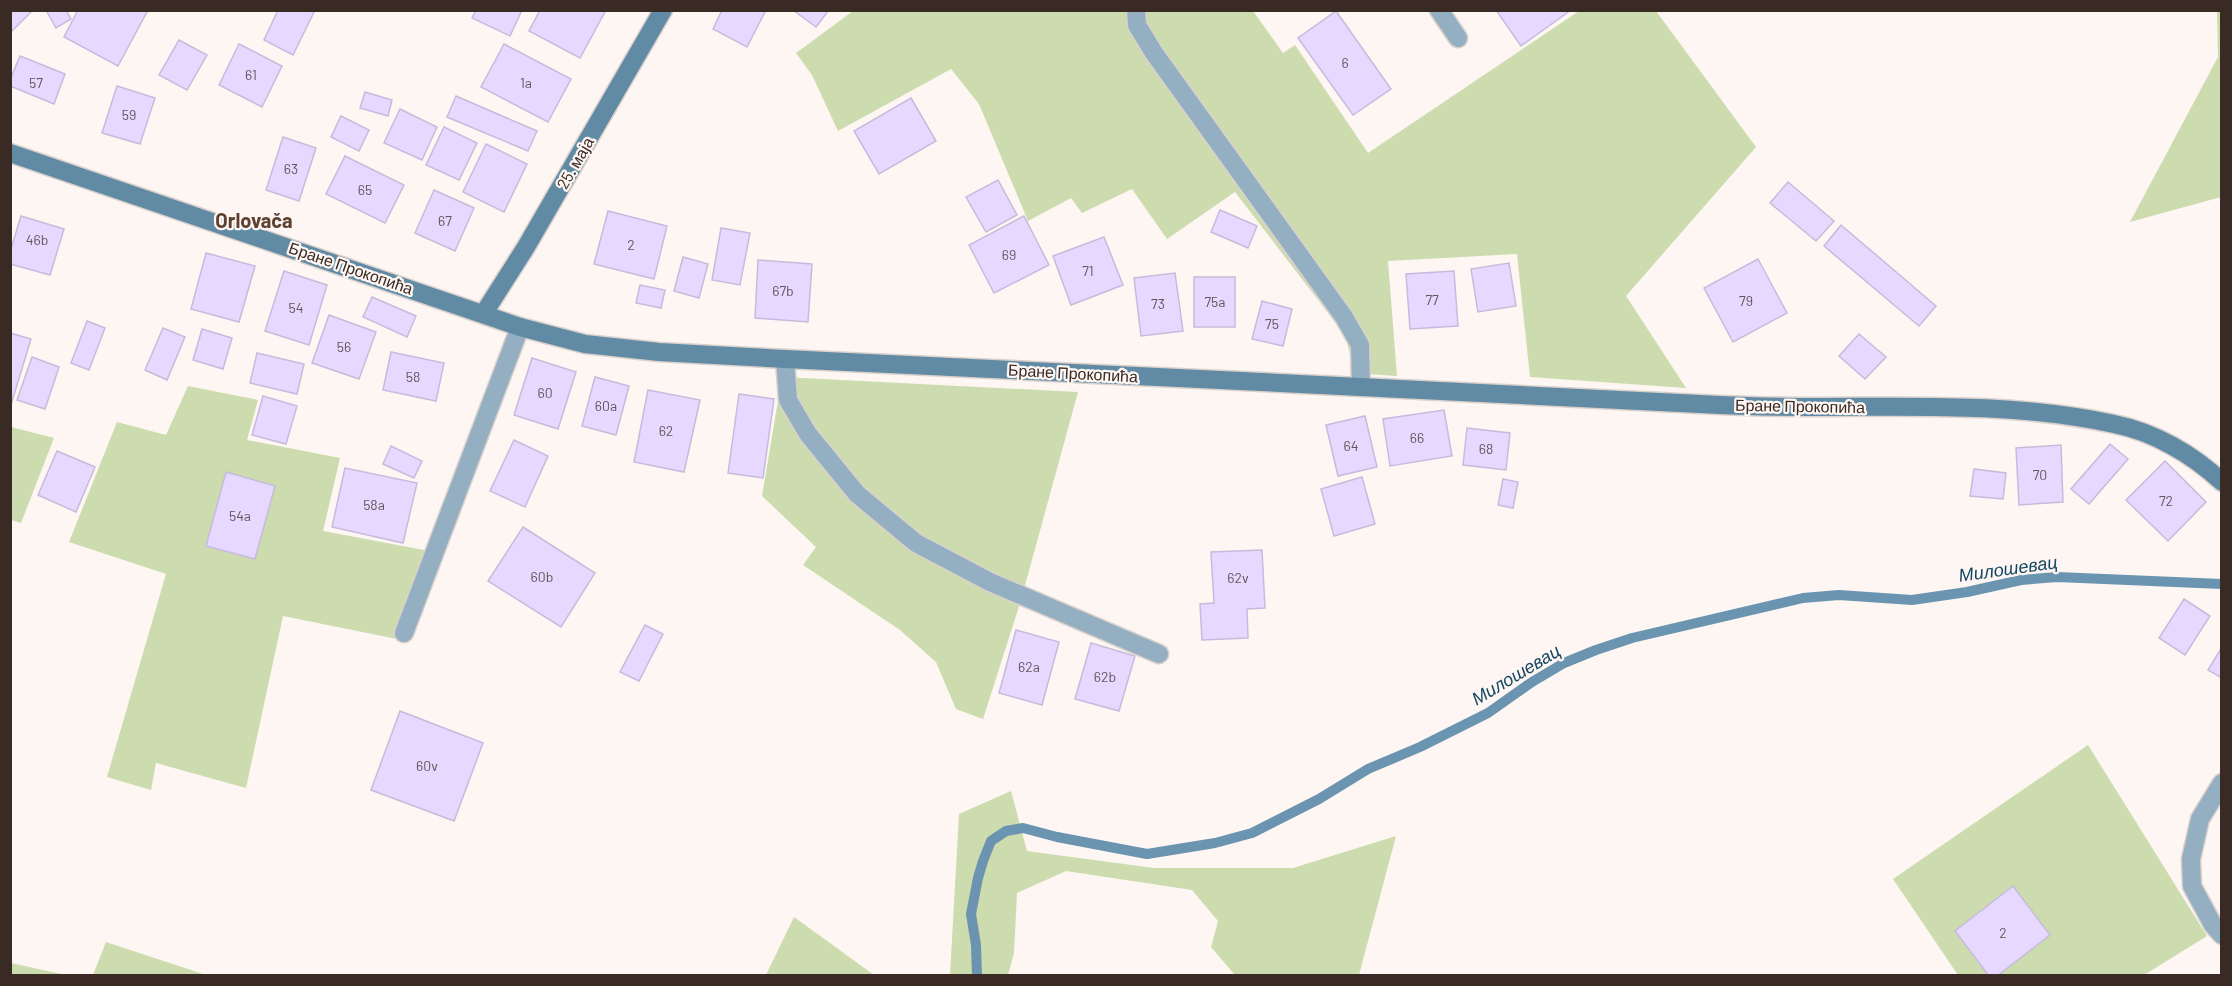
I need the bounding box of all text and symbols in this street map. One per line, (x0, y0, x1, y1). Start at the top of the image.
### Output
house number: 6 (1341, 54, 1349, 71)
house number: 61 (245, 66, 257, 83)
house number: 57 (29, 74, 43, 91)
house number: 1a (520, 74, 532, 91)
house number: 59 (122, 106, 136, 123)
street label: 25. маја (552, 133, 597, 192)
house number: 63 (284, 160, 298, 177)
house number: 65 (358, 181, 372, 198)
district label: Orlovača (215, 208, 293, 232)
house number: 67 (438, 212, 452, 229)
house number: 46b (26, 231, 48, 248)
house number: 2 (627, 236, 635, 253)
street label: Бране Прокопића (287, 237, 416, 298)
house number: 69 (1002, 246, 1016, 263)
house number: 71 (1082, 262, 1094, 279)
house number: 67b (772, 282, 794, 299)
house number: 77 (1425, 291, 1439, 308)
house number: 79 (1739, 292, 1753, 309)
house number: 75a (1205, 293, 1225, 310)
house number: 73 (1151, 295, 1165, 312)
house number: 54 (289, 299, 303, 316)
house number: 75 (1265, 315, 1279, 332)
house number: 56 (337, 338, 351, 355)
street label: Бране Прокопића (1008, 360, 1139, 385)
house number: 58 (406, 368, 420, 385)
house number: 60 (537, 384, 553, 401)
street label: Бране Прокопића (1735, 395, 1865, 416)
house number: 60a (595, 397, 617, 414)
house number: 62 (659, 422, 673, 439)
house number: 66 (1410, 429, 1424, 446)
house number: 64 (1344, 437, 1358, 454)
house number: 68 (1479, 440, 1493, 457)
house number: 70 (2033, 466, 2047, 483)
house number: 72 (2159, 492, 2173, 509)
house number: 58a (363, 496, 385, 513)
house number: 54a (229, 507, 251, 524)
water label: Милошевац (1957, 550, 2059, 586)
house number: 60b (531, 568, 553, 585)
house number: 62v (1227, 569, 1249, 586)
water label: Милошевац (1467, 639, 1564, 709)
house number: 62a (1018, 658, 1040, 675)
house number: 62b (1094, 668, 1116, 685)
house number: 60v (416, 757, 438, 774)
house number: 2 (1999, 924, 2007, 941)

